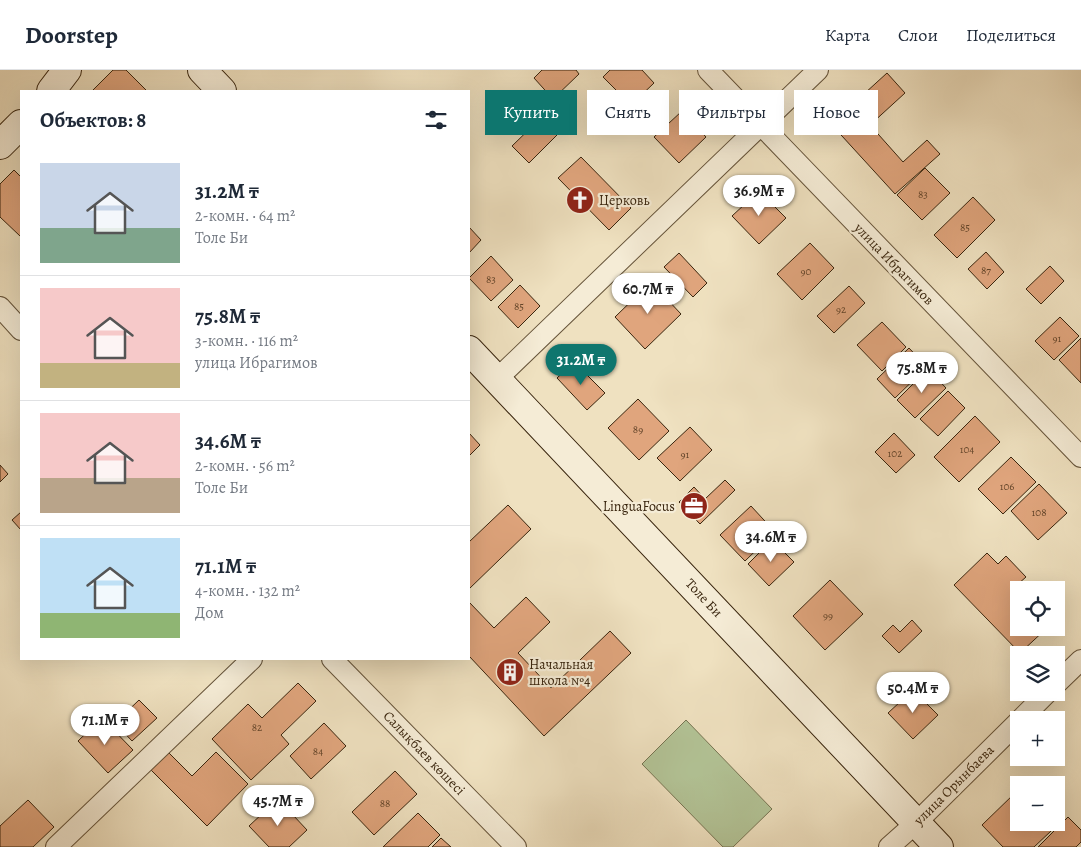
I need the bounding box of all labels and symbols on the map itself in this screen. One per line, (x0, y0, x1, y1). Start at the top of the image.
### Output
pin: 36.9M ₸ (713, 174, 805, 217)
church icon: Церковь (565, 185, 595, 215)
house number: 83 (918, 187, 928, 202)
place label: Церковь (599, 191, 650, 210)
street label: улица Ибрагимов (849, 218, 938, 309)
house number: 85 (960, 220, 970, 235)
house number: 87 (981, 263, 991, 278)
house number: 90 (801, 264, 812, 279)
house number: 83 (486, 272, 496, 287)
pin: 60.7M ₸ (602, 272, 694, 315)
house number: 85 (514, 299, 524, 314)
house number: 92 (836, 302, 846, 317)
house number: 91 (1053, 331, 1062, 346)
pin: 31.2M ₸ (535, 344, 627, 386)
pin: 75.8M ₸ (876, 352, 968, 394)
house number: 89 (633, 422, 643, 437)
house number: 104 (960, 442, 974, 457)
house number: 102 (888, 446, 902, 461)
house number: 91 (681, 447, 690, 462)
house number: 106 (1000, 479, 1014, 494)
office icon: LinguaFocus (679, 491, 709, 521)
place label: LinguaFocus (603, 497, 675, 516)
house number: 108 (1032, 505, 1046, 520)
pin: 34.6M ₸ (725, 520, 817, 563)
street label: Толе Би (681, 574, 727, 622)
house number: 99 (823, 608, 833, 623)
place label: Начальная школа №4 (529, 655, 594, 690)
building icon: Начальная школа №4 (495, 657, 525, 687)
pin: 50.4M ₸ (867, 672, 959, 714)
pin: 71.1M ₸ (59, 704, 151, 746)
street label: Салықбаев көшесі (379, 707, 469, 799)
house number: 82 (252, 720, 262, 735)
street label: улица Орынбаева (909, 740, 999, 830)
house number: 84 (313, 744, 323, 759)
pin: 45.7M ₸ (232, 784, 324, 827)
house number: 88 (380, 796, 390, 811)

